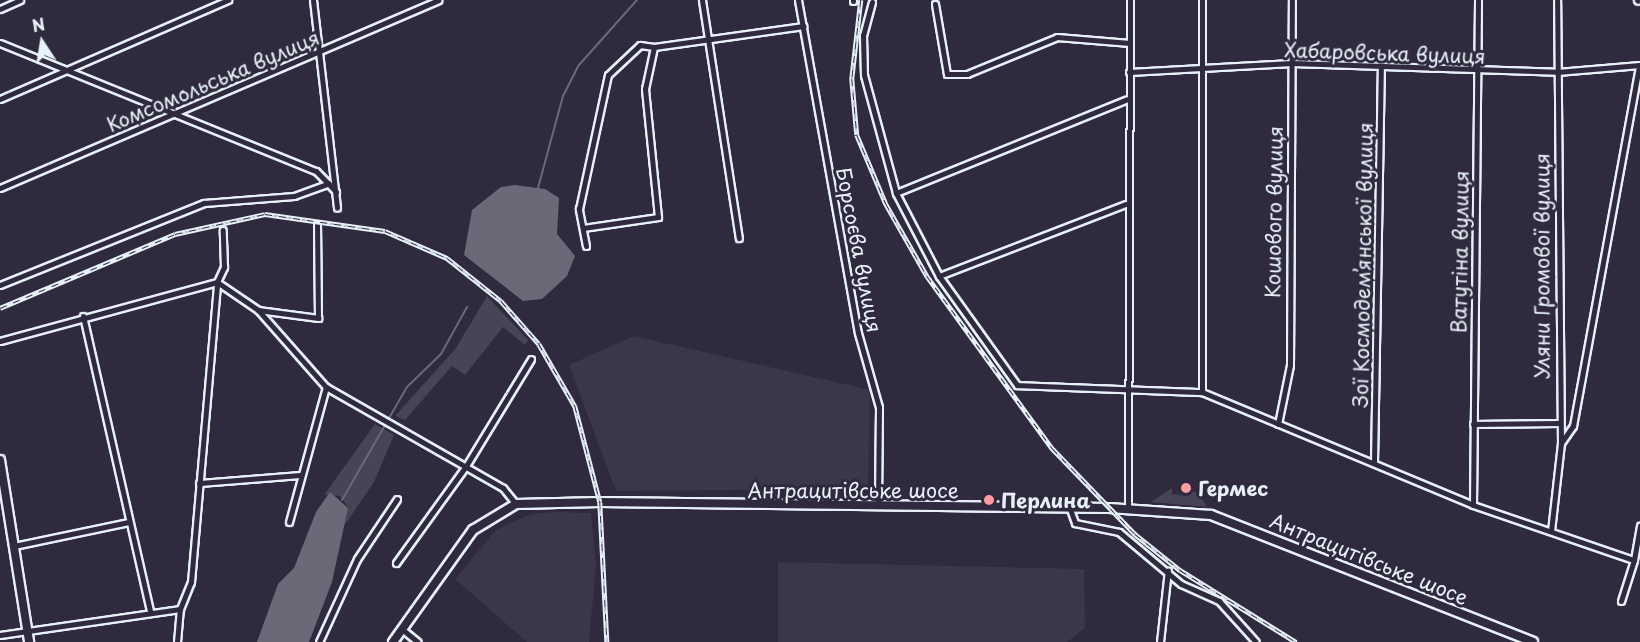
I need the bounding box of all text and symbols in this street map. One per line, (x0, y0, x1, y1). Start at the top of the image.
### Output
text: N (30, 11, 47, 37)
north arrow (12, 12, 72, 72)
street label: Комсомольська вулиця (103, 25, 323, 137)
street label: Хабаровська вулиця (1284, 37, 1486, 69)
street label: Зої Космодем’янської вулиця (1349, 122, 1377, 408)
street label: Кошового вулиця (1260, 126, 1288, 298)
street label: Уляни Громової вулиця (1530, 153, 1554, 379)
street label: Борсоєва вулиця (831, 165, 887, 335)
street label: Ватутіна вулиця (1447, 170, 1473, 334)
place label: Гермес (1198, 476, 1268, 500)
street label: Антрацитівське шосе (748, 478, 958, 502)
marker: Гермес (1179, 481, 1193, 495)
place label: Перлина (1001, 488, 1090, 512)
marker: Перлина (982, 493, 996, 507)
street label: Антрацитівське шосе (1267, 509, 1471, 609)

